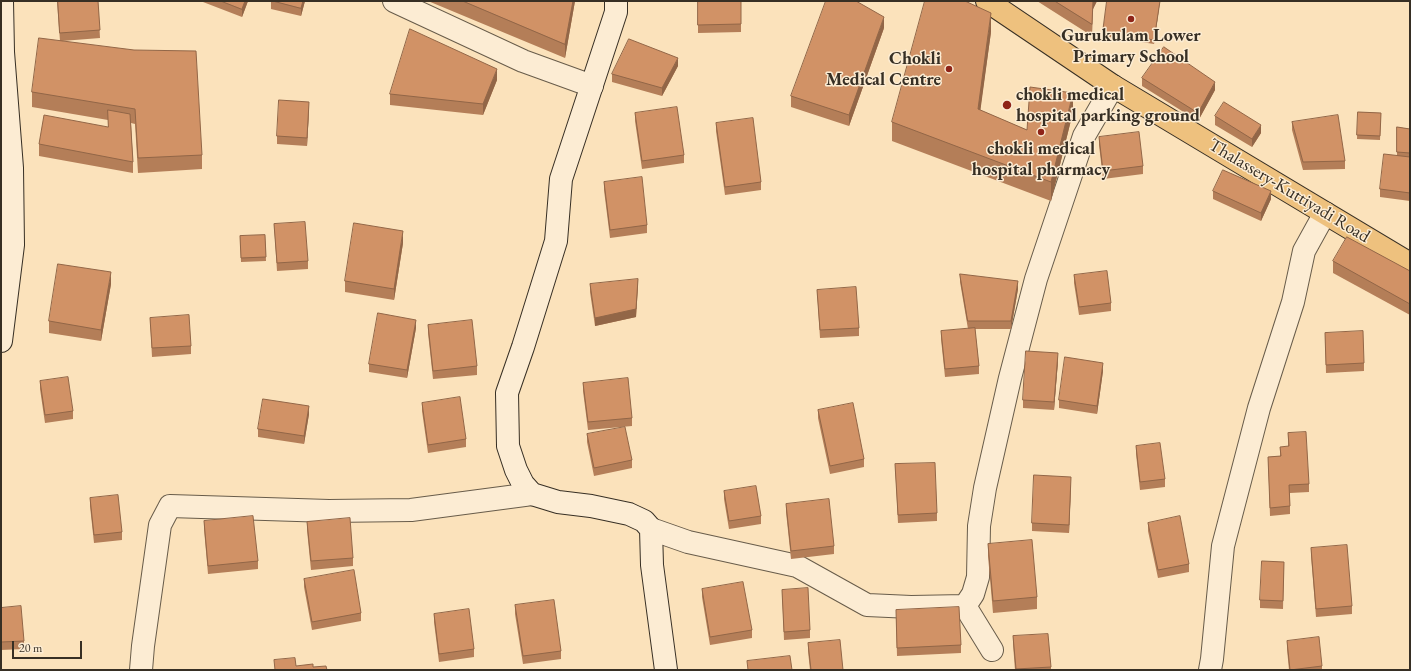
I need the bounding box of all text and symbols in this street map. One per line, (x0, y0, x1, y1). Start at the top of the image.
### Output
marker: Gurukulam Lower Primary School (1126, 14, 1136, 24)
place label: Gurukulam Lower Primary School (1061, 25, 1201, 68)
place label: Chokli Medical Centre (826, 48, 941, 90)
marker: Chokli Medical Centre (944, 64, 954, 74)
place label: chokli medical hospital parking ground (1016, 84, 1200, 126)
marker: chokli medical hospital parking ground (1001, 99, 1013, 111)
marker: chokli medical hospital pharmacy (1036, 127, 1046, 137)
street label: Thalassery-Kuttiyadi Road (1204, 134, 1374, 248)
place label: chokli medical hospital pharmacy (972, 138, 1110, 180)
scale bar (14, 633, 84, 659)
text: 20 m (19, 640, 42, 656)

